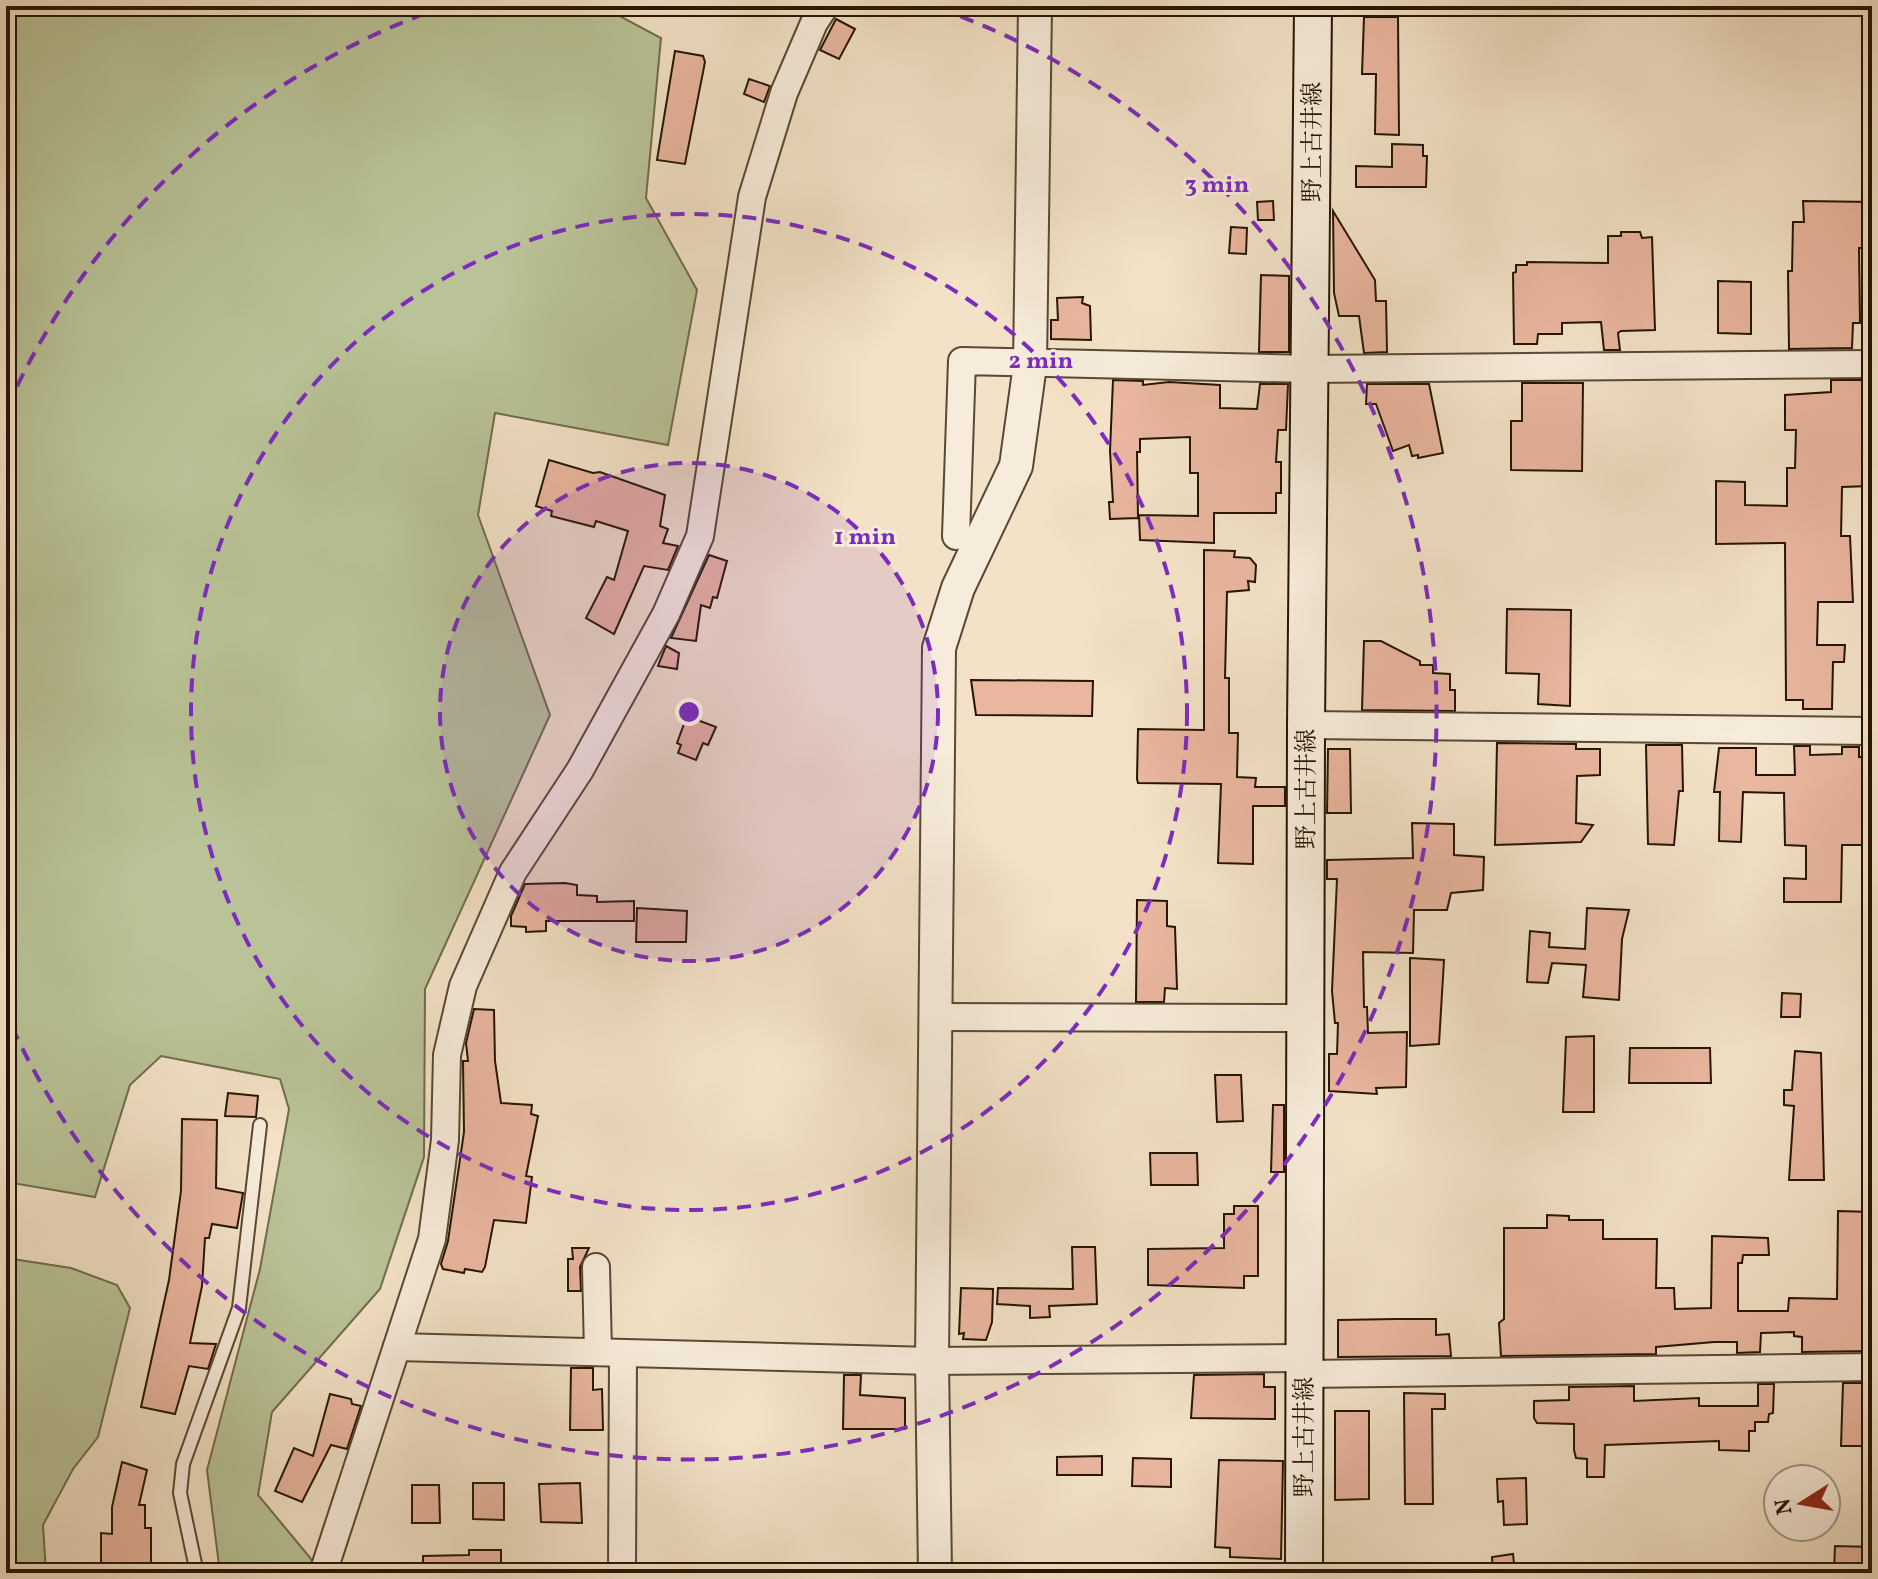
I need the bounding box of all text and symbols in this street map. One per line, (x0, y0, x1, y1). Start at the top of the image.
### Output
street label: 野上古井線 (1297, 82, 1331, 202)
text: 3 min (1185, 169, 1249, 203)
text: 2 min (1009, 345, 1074, 379)
text: 1 min (834, 521, 896, 555)
centre of rings (675, 698, 703, 726)
street label: 野上古井線 (1291, 729, 1325, 849)
street label: 野上古井線 (1289, 1377, 1323, 1497)
north arrow (1762, 1463, 1842, 1543)
text: N (1768, 1496, 1802, 1517)

